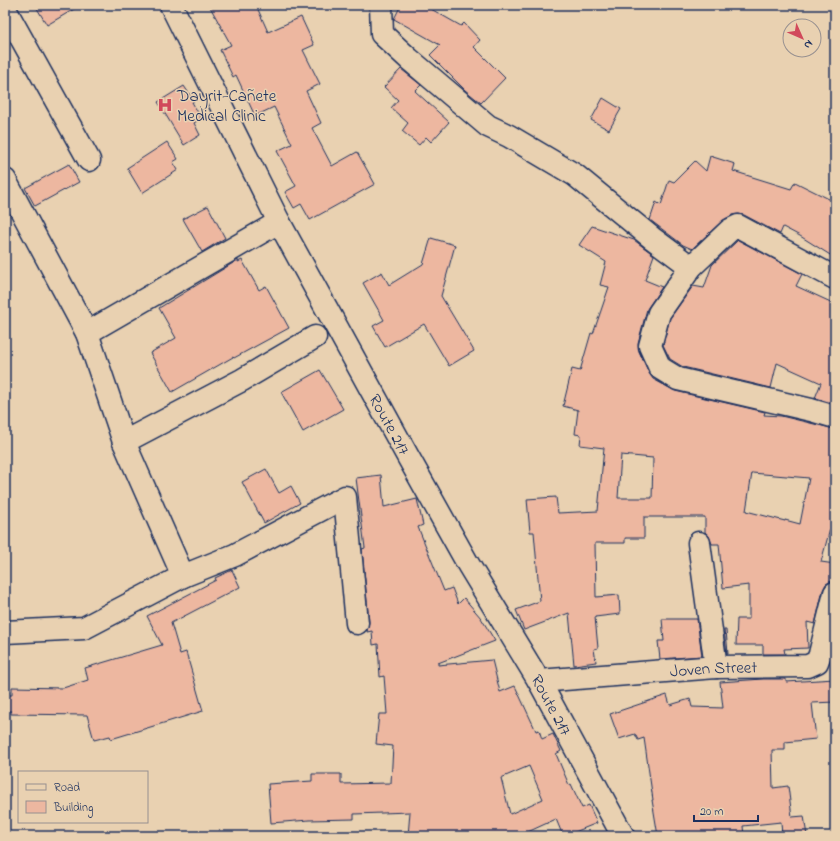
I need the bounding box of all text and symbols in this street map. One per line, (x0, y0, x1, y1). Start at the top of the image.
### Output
north arrow (782, 18, 822, 58)
text: N (800, 36, 817, 53)
place label: Dayrit-Cañete Medical Clinic (176, 84, 277, 129)
hospital icon: Dayrit-Cañete Medical Clinic (156, 96, 174, 114)
street label: Route 217 (362, 390, 416, 460)
street label: Joven Street (669, 656, 758, 685)
street label: Route 217 (524, 670, 577, 741)
legend (18, 771, 148, 823)
text: Road (54, 779, 80, 797)
scale bar (694, 797, 758, 823)
text: Building (53, 799, 93, 818)
text: 20 m (700, 803, 723, 821)

